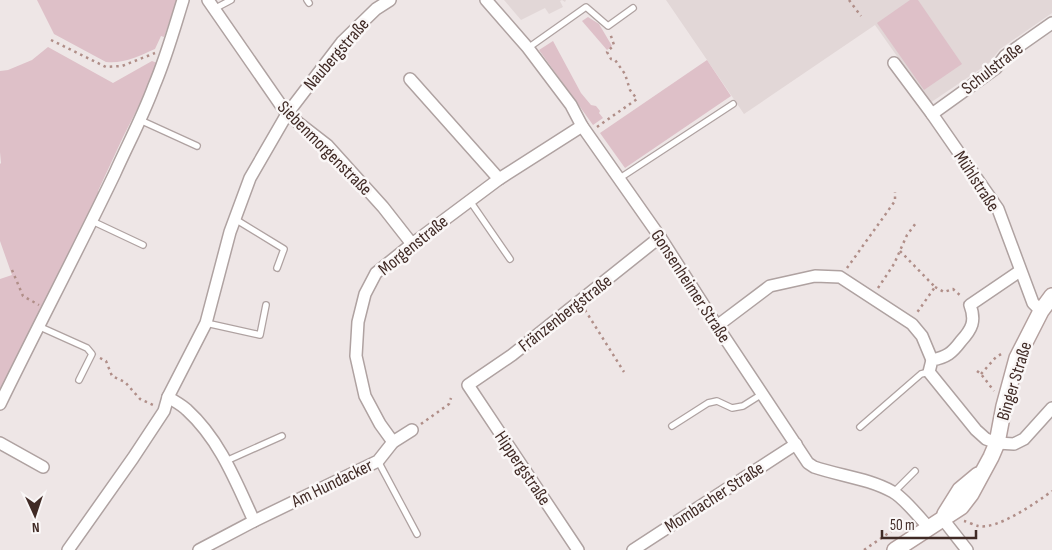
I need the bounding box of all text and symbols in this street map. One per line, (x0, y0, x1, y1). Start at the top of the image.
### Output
street label: Naubergstraße (299, 14, 373, 95)
street label: Schulstraße (957, 38, 1027, 99)
street label: Siebenmorgenstraße (273, 97, 376, 200)
street label: Mühlstraße (949, 147, 1004, 215)
street label: Morgenstraße (374, 211, 452, 280)
street label: Gonsenheimer Straße (646, 226, 735, 347)
street label: Fränzenbergstraße (514, 270, 616, 356)
street label: Binger Straße (993, 339, 1036, 423)
street label: Hippergstraße (490, 427, 555, 509)
street label: Am Hundacker (287, 455, 376, 512)
street label: Mombacher Straße (661, 458, 768, 537)
north arrow (10, 490, 60, 540)
scale bar (882, 508, 976, 540)
text: 50 m (890, 516, 915, 535)
text: N (31, 519, 40, 536)

